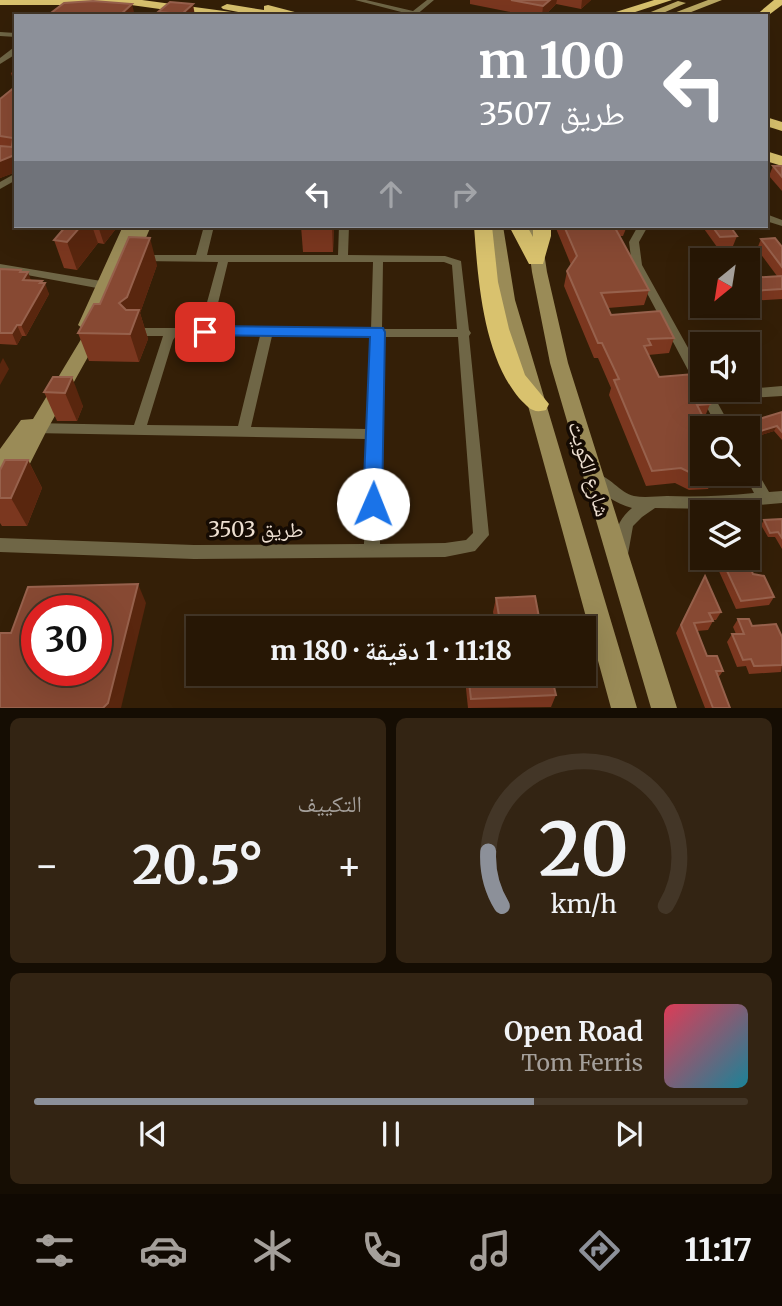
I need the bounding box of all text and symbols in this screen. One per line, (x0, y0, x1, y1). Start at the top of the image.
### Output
text: 100 m (478, 30, 625, 91)
icon: left (649, 42, 740, 133)
text: طريق 3507 (479, 94, 625, 134)
icon: left (299, 175, 337, 213)
icon: ahead (372, 175, 410, 213)
icon: right (445, 175, 483, 213)
north arrow (690, 248, 760, 318)
map controls (690, 248, 760, 570)
pin (175, 302, 235, 362)
icon: arrive (186, 313, 224, 351)
button: sound (690, 332, 760, 402)
button: search (690, 416, 760, 486)
street label: شارع الكويت (562, 418, 617, 520)
position arrow (336, 467, 410, 541)
button: layers (690, 500, 760, 570)
street label: طريق 3503 (208, 516, 304, 543)
speed limit sign: 30 (21, 595, 112, 686)
text: 11:18 · 1 دقيقة · 180 m (270, 634, 512, 667)
text: التكييف (297, 789, 362, 818)
text: 20 (539, 805, 629, 897)
text: 20.5° (132, 833, 264, 898)
text: − (34, 842, 59, 889)
text: + (337, 842, 362, 889)
text: km/h (551, 888, 617, 920)
text: Open Road (504, 1015, 643, 1048)
text: Tom Ferris (521, 1048, 643, 1077)
icon: previous (134, 1115, 172, 1153)
icon: pause (372, 1115, 410, 1153)
icon: next (610, 1115, 648, 1153)
icon: filters (30, 1226, 79, 1275)
icon: car (139, 1226, 188, 1275)
icon: climate (248, 1226, 297, 1275)
icon: phone (357, 1226, 406, 1275)
icon: music (466, 1226, 515, 1275)
icon: directions (575, 1226, 624, 1275)
text: 11:17 (684, 1230, 752, 1270)

